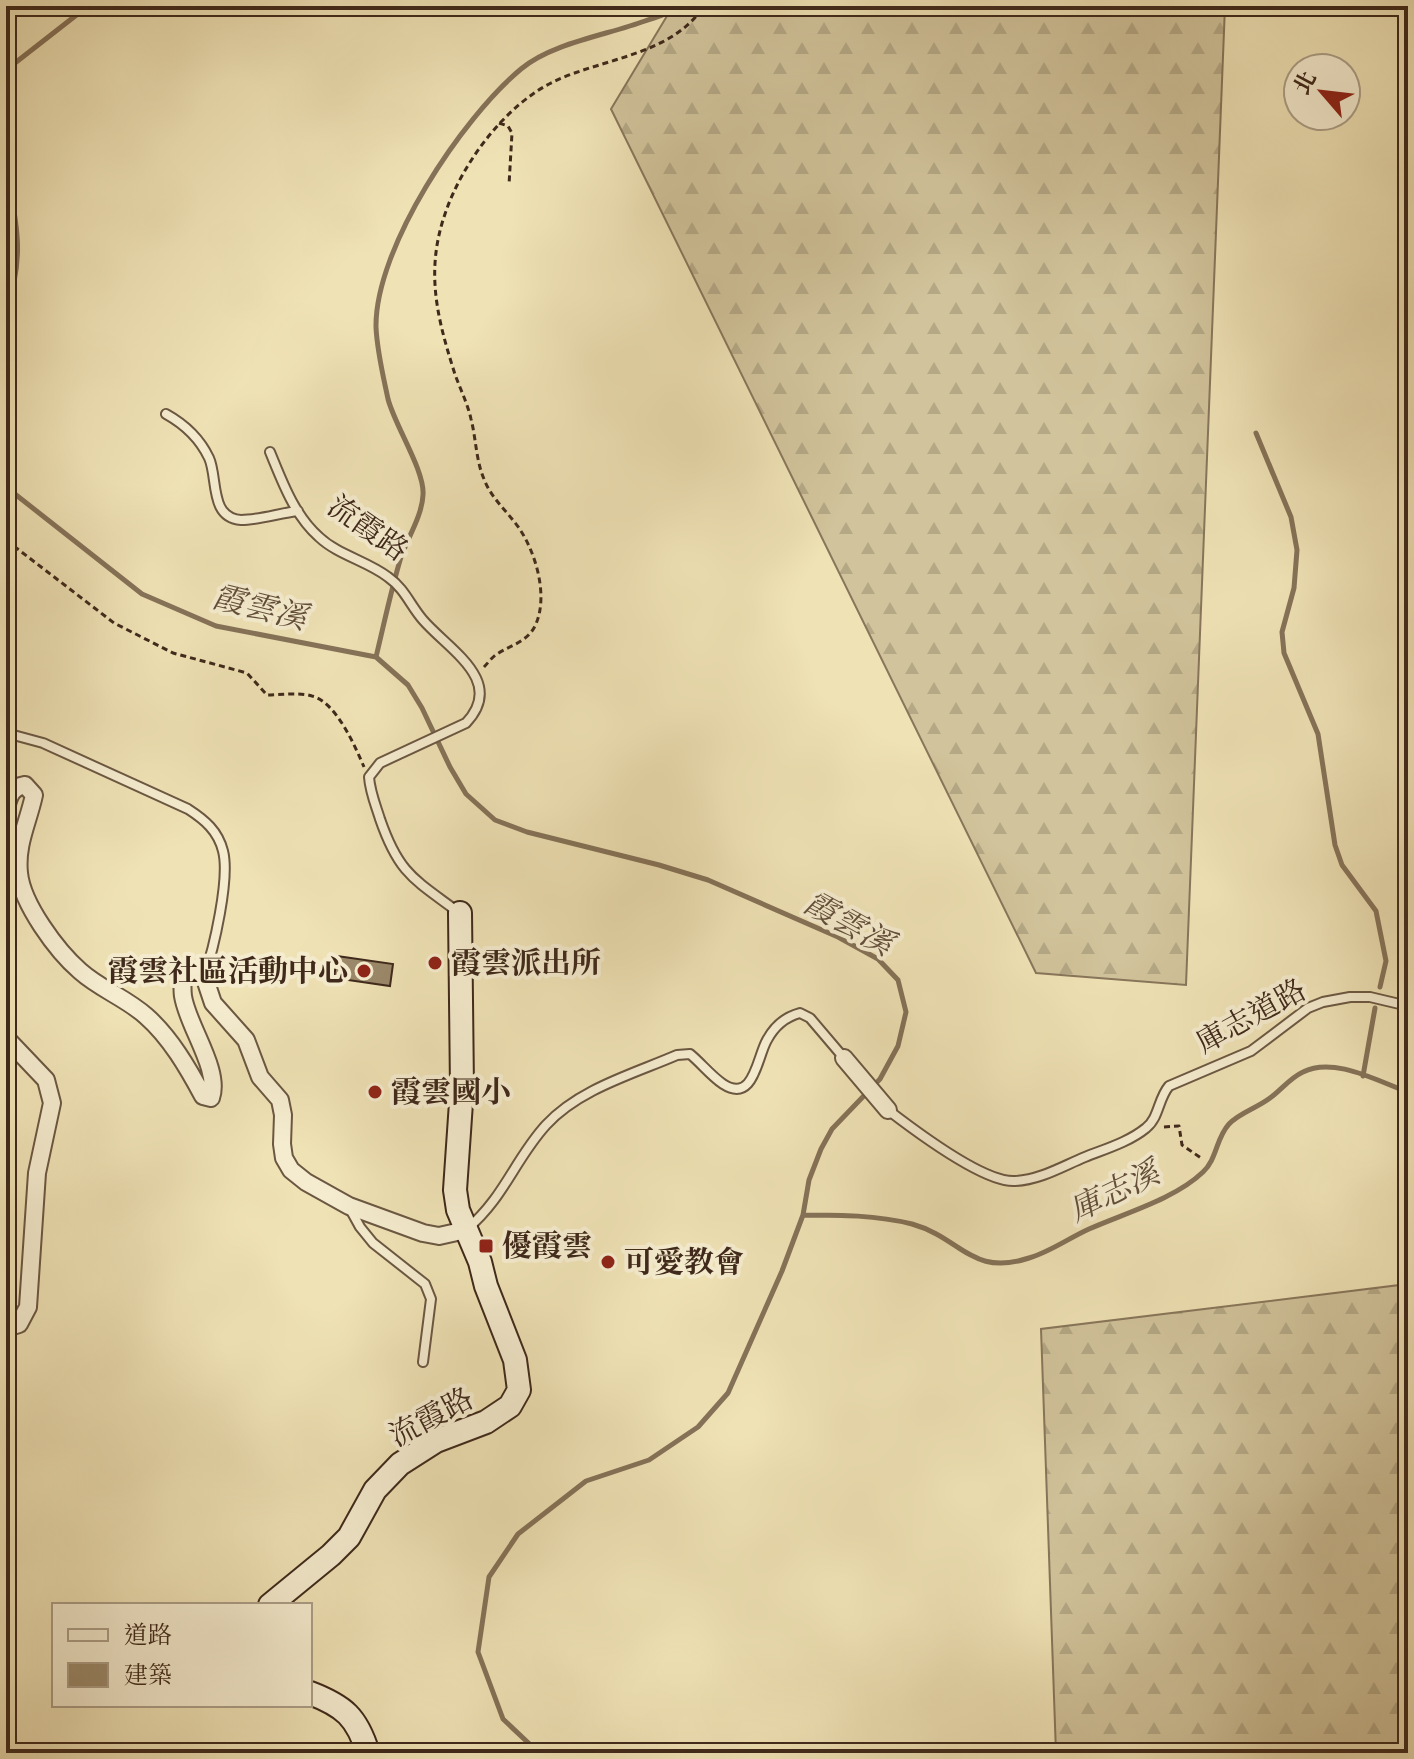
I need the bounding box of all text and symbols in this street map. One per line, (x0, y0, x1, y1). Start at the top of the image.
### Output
north arrow (1282, 52, 1362, 132)
text: 北 (1288, 67, 1325, 101)
street label: 流霞路 (318, 487, 416, 573)
water label: 霞雲溪 (207, 577, 314, 644)
water label: 霞雲溪 (795, 883, 903, 970)
place label: 霞雲派出所 (451, 944, 601, 986)
place label: 霞雲社區活動中心 (108, 952, 348, 994)
marker: 霞雲派出所 (426, 954, 444, 972)
marker: 霞雲社區活動中心 (355, 962, 373, 980)
street label: 庫志道路 (1189, 970, 1315, 1065)
place label: 霞雲國小 (391, 1073, 511, 1115)
marker: 霞雲國小 (366, 1083, 384, 1101)
water label: 庫志溪 (1063, 1152, 1171, 1235)
place label: 優霞雲 (502, 1227, 592, 1269)
marker: 優霞雲 (477, 1237, 495, 1255)
place label: 可愛教會 (624, 1243, 744, 1285)
marker: 可愛教會 (599, 1253, 617, 1271)
street label: 流霞路 (382, 1379, 482, 1458)
legend (52, 1603, 312, 1707)
text: 道路 (124, 1620, 172, 1654)
text: 建築 (124, 1660, 172, 1694)

